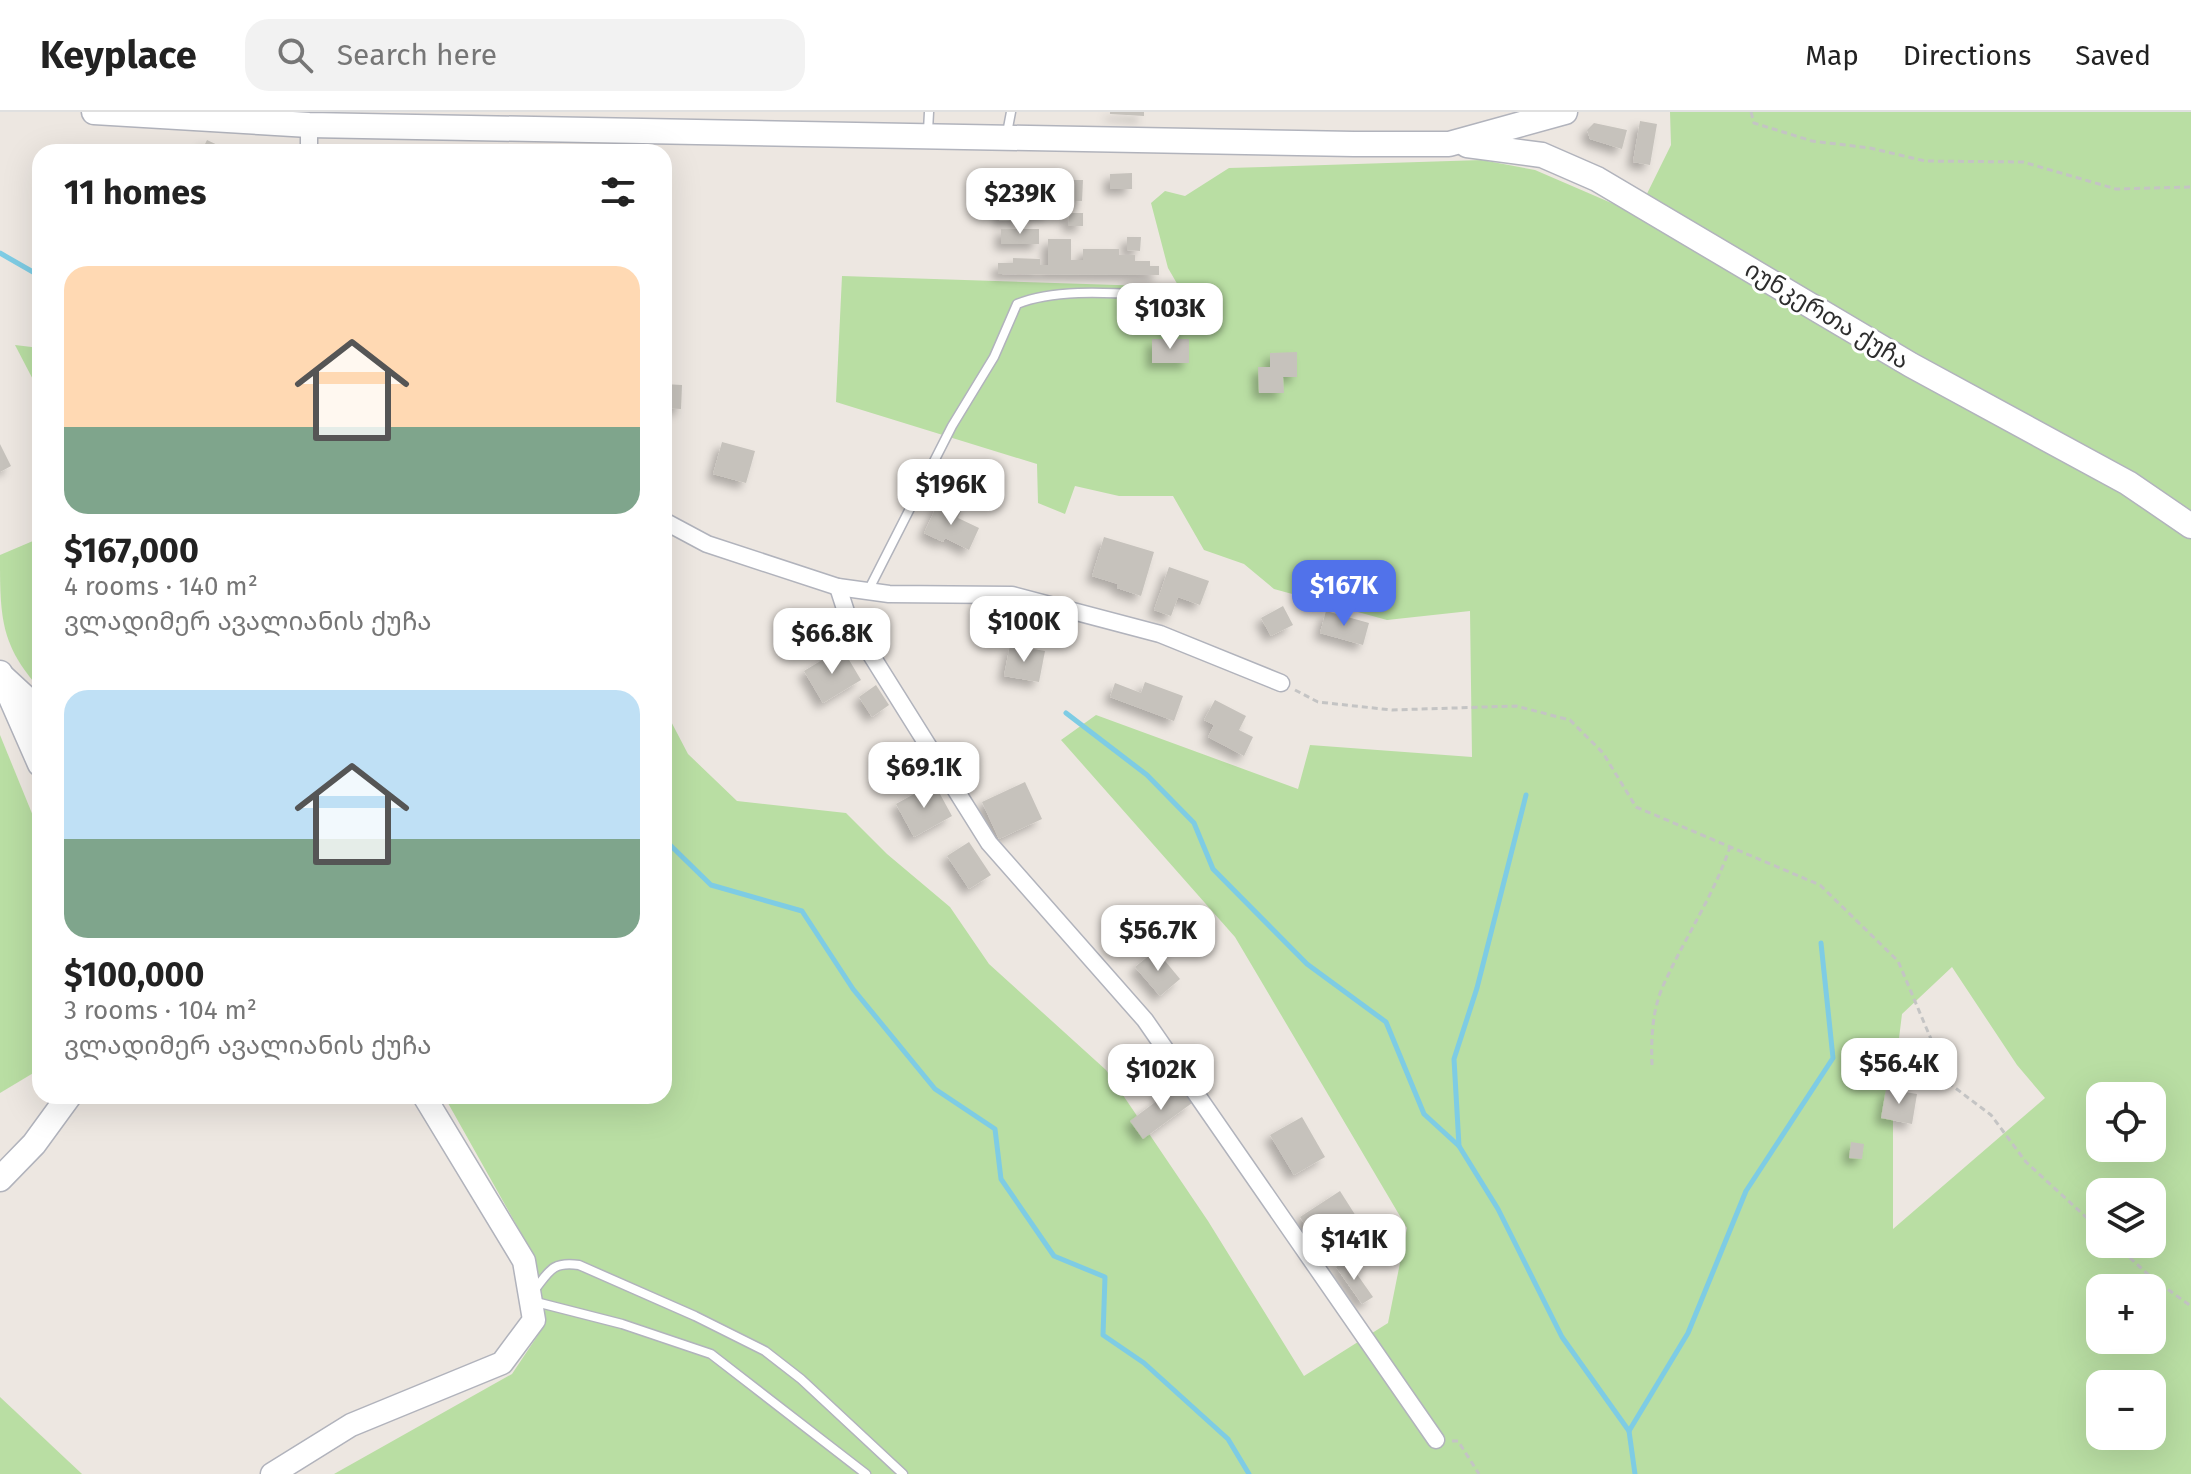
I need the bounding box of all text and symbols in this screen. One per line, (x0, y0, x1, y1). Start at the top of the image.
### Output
search box (245, 19, 805, 91)
text: Keyplace (40, 32, 197, 78)
icon: search (273, 33, 317, 77)
text: Search here (337, 37, 497, 73)
text: Map (1805, 39, 1859, 72)
text: Directions (1903, 39, 2031, 72)
text: Saved (2075, 39, 2151, 72)
pin: $239K (964, 168, 1076, 236)
icon: filters (596, 170, 640, 214)
text: 11 homes (64, 172, 206, 213)
text: $239K (984, 178, 1056, 209)
street label: იუნკერთა ქუჩა (1740, 255, 1914, 375)
pin: $103K (1114, 283, 1226, 351)
text: $103K (1135, 293, 1205, 324)
icon: home (280, 318, 424, 462)
pin: $196K (895, 459, 1007, 527)
text: $196K (915, 469, 987, 500)
text: $167,000 (64, 530, 199, 571)
pin: $167K (1288, 560, 1400, 628)
text: $167K (1310, 570, 1378, 601)
text: 4 rooms · 140 m² (64, 571, 258, 602)
pin: $100K (968, 596, 1080, 664)
text: ვლადიმერ ავალიანის ქუჩა (64, 606, 432, 637)
text: $100K (988, 606, 1060, 637)
pin: $66.8K (767, 608, 897, 676)
text: $66.8K (791, 618, 873, 649)
icon: home (280, 742, 424, 886)
pin: $69.1K (859, 742, 989, 810)
text: $69.1K (886, 752, 962, 783)
pin: $56.7K (1093, 905, 1223, 973)
text: $56.7K (1119, 915, 1197, 946)
text: $100,000 (64, 954, 204, 995)
text: 3 rooms · 104 m² (64, 995, 257, 1026)
text: ვლადიმერ ავალიანის ქუჩა (64, 1030, 432, 1061)
pin: $56.4K (1834, 1038, 1964, 1106)
pin: $102K (1105, 1044, 1217, 1112)
text: $56.4K (1859, 1048, 1939, 1079)
text: $102K (1126, 1054, 1196, 1085)
map controls (2086, 1082, 2166, 1450)
button: locate (2086, 1082, 2166, 1162)
button: layers (2086, 1178, 2166, 1258)
pin: $141K (1298, 1214, 1410, 1282)
text: $141K (1321, 1224, 1387, 1255)
button: + (2086, 1274, 2166, 1354)
button: − (2086, 1370, 2166, 1450)

